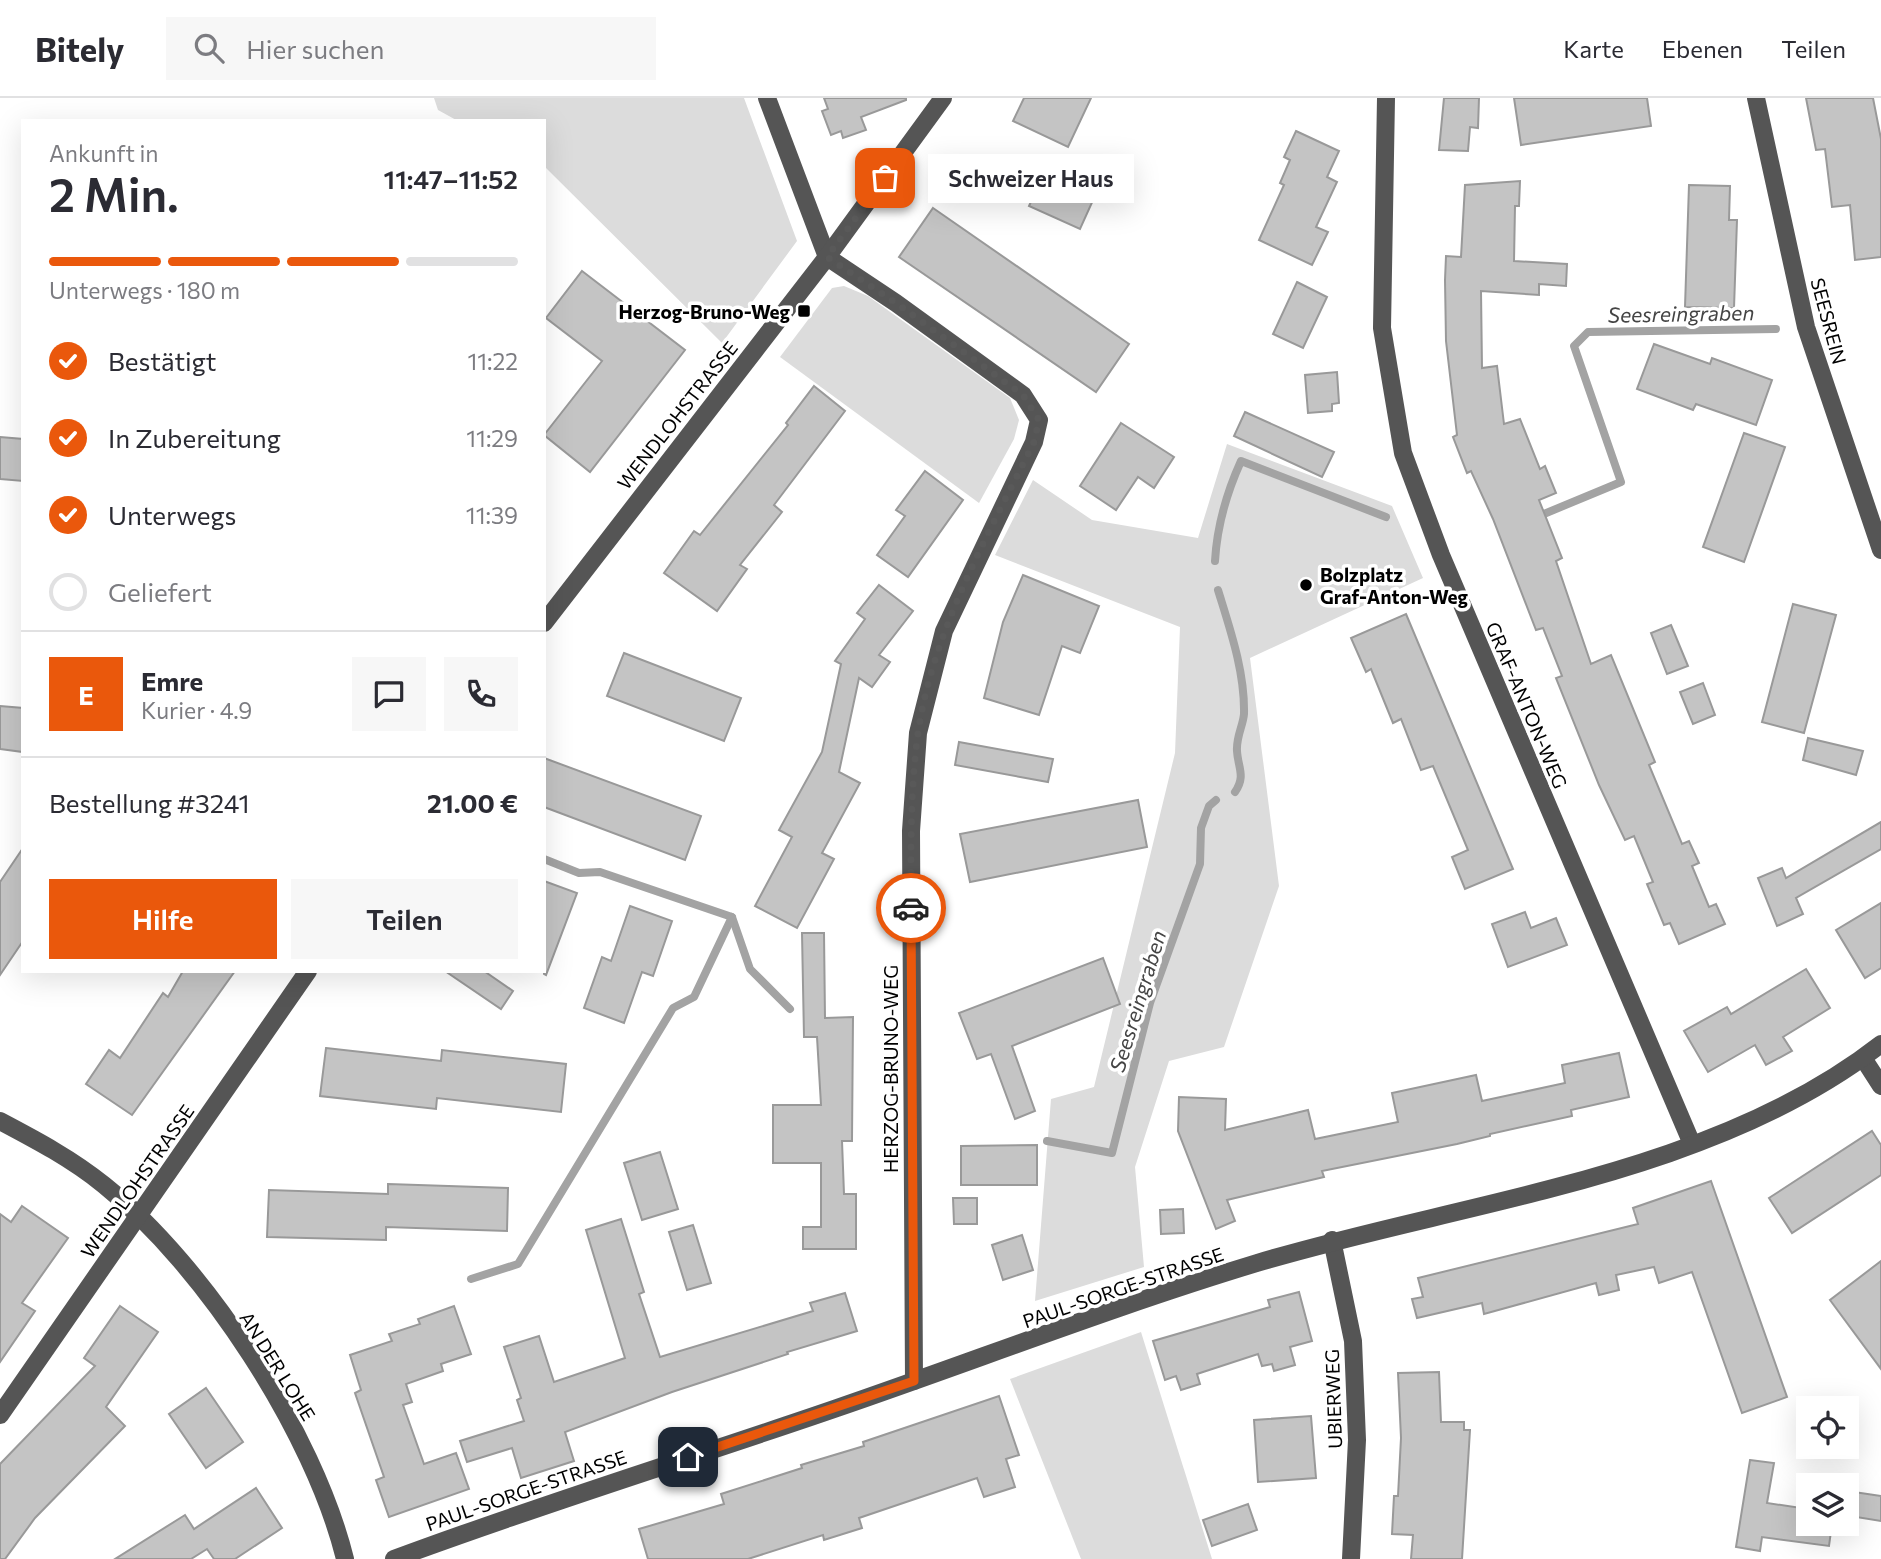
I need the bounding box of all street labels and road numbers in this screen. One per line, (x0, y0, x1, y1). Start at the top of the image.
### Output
street label: SEESREIN (1806, 275, 1852, 367)
street label: WENDLOHSTRASSE (612, 336, 742, 494)
street label: GRAF-ANTON-WEG (1482, 618, 1572, 792)
street label: HERZOG-BRUNO-WEG (879, 965, 902, 1173)
street label: WENDLOHSTRASSE (75, 1100, 199, 1262)
street label: PAUL-SORGE-STRASSE (1019, 1242, 1227, 1332)
street label: AN DER LOHE (235, 1307, 321, 1425)
street label: UBIERWEG (1320, 1349, 1346, 1449)
street label: PAUL-SORGE-STRASSE (422, 1445, 630, 1535)

